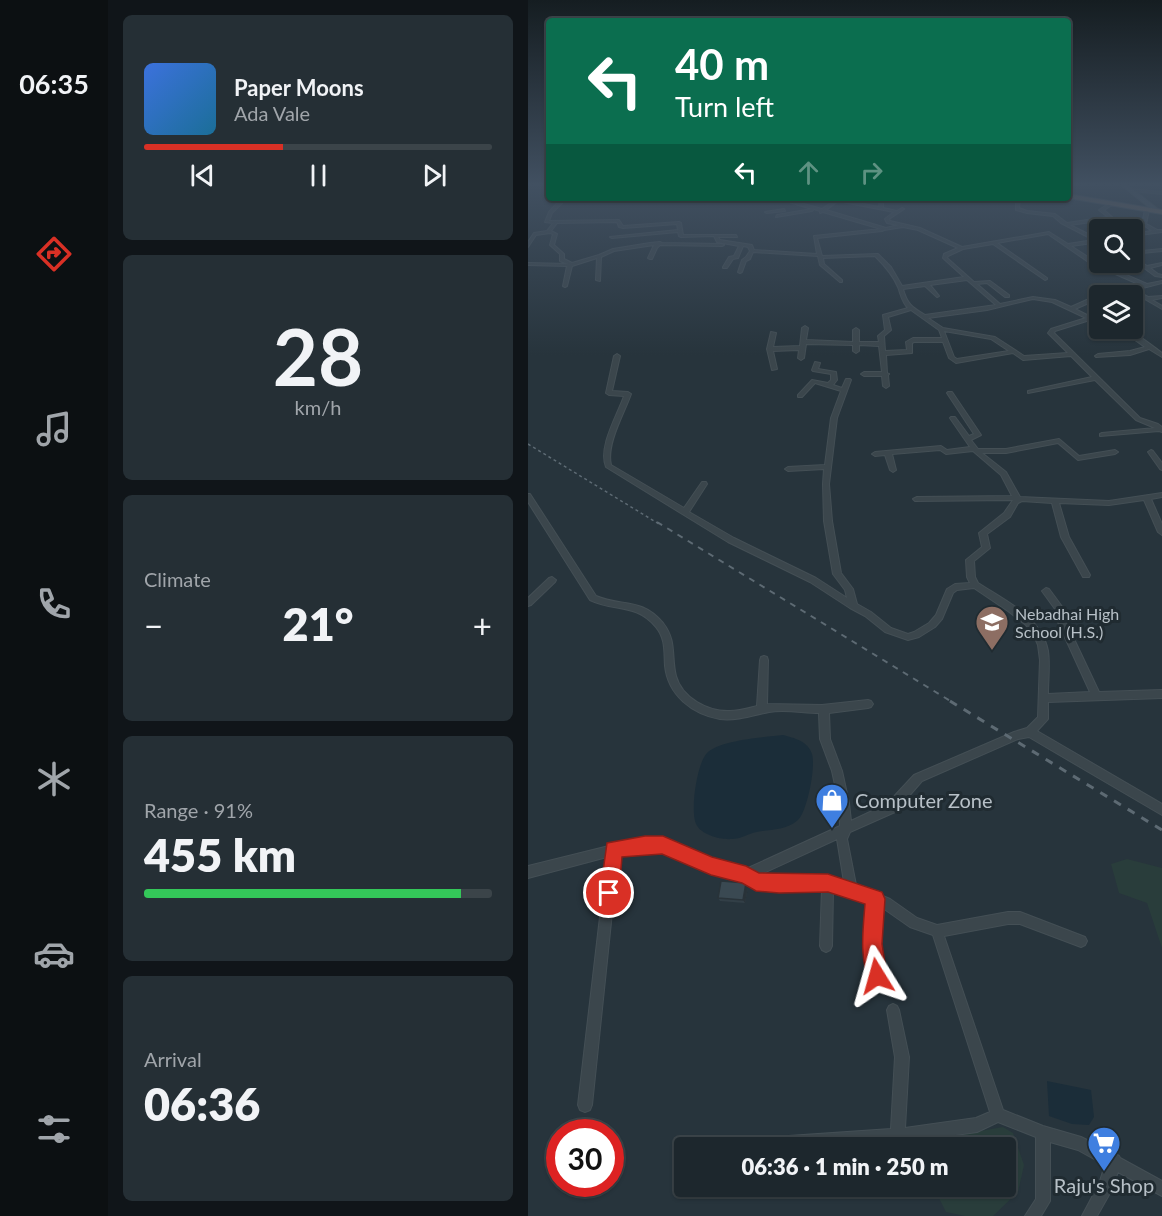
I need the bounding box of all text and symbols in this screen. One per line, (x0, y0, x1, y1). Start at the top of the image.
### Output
text: 40 m (675, 39, 769, 89)
icon: left (576, 42, 654, 120)
text: 06:35 (19, 67, 89, 100)
text: Paper Moons (234, 74, 364, 101)
text: Turn left (675, 90, 774, 123)
text: Ada Vale (234, 101, 310, 125)
icon: left (729, 156, 762, 189)
icon: ahead (792, 156, 825, 189)
icon: right (855, 156, 888, 189)
icon: previous (186, 159, 219, 192)
icon: pause (302, 159, 335, 192)
icon: next (418, 159, 451, 192)
map controls (1089, 219, 1143, 339)
button: search (1089, 219, 1143, 273)
icon: directions (33, 233, 75, 275)
button: layers (1089, 285, 1143, 339)
text: 28 (273, 309, 363, 403)
text: km/h (295, 395, 341, 419)
icon: music (33, 408, 75, 450)
text: Climate (144, 567, 211, 591)
icon: phone (33, 583, 75, 625)
text: 21° (283, 597, 353, 651)
school or university icon: Nebadhai High School (H.S.) (974, 604, 1010, 651)
place label: Nebadhai High School (H.S.) (1015, 604, 1119, 641)
text: − (144, 605, 163, 645)
text: + (473, 605, 492, 645)
icon: climate (33, 758, 75, 800)
shop icon: Computer Zone (814, 782, 850, 829)
place label: Computer Zone (855, 788, 993, 812)
text: Range · 91% (144, 798, 253, 822)
text: 455 km (144, 828, 296, 882)
pin (583, 867, 634, 918)
icon: arrive (592, 876, 625, 909)
icon: car (33, 933, 75, 975)
position arrow (845, 944, 909, 1008)
text: Arrival (144, 1047, 202, 1071)
text: 06:36 (144, 1077, 260, 1131)
icon: filters (33, 1108, 75, 1150)
speed limit sign: 30 (546, 1119, 624, 1197)
supermarket icon: Raju's Shop (1086, 1125, 1122, 1172)
text: 06:36 · 1 min · 250 m (742, 1153, 948, 1180)
place label: Raju's Shop (1054, 1173, 1154, 1197)

